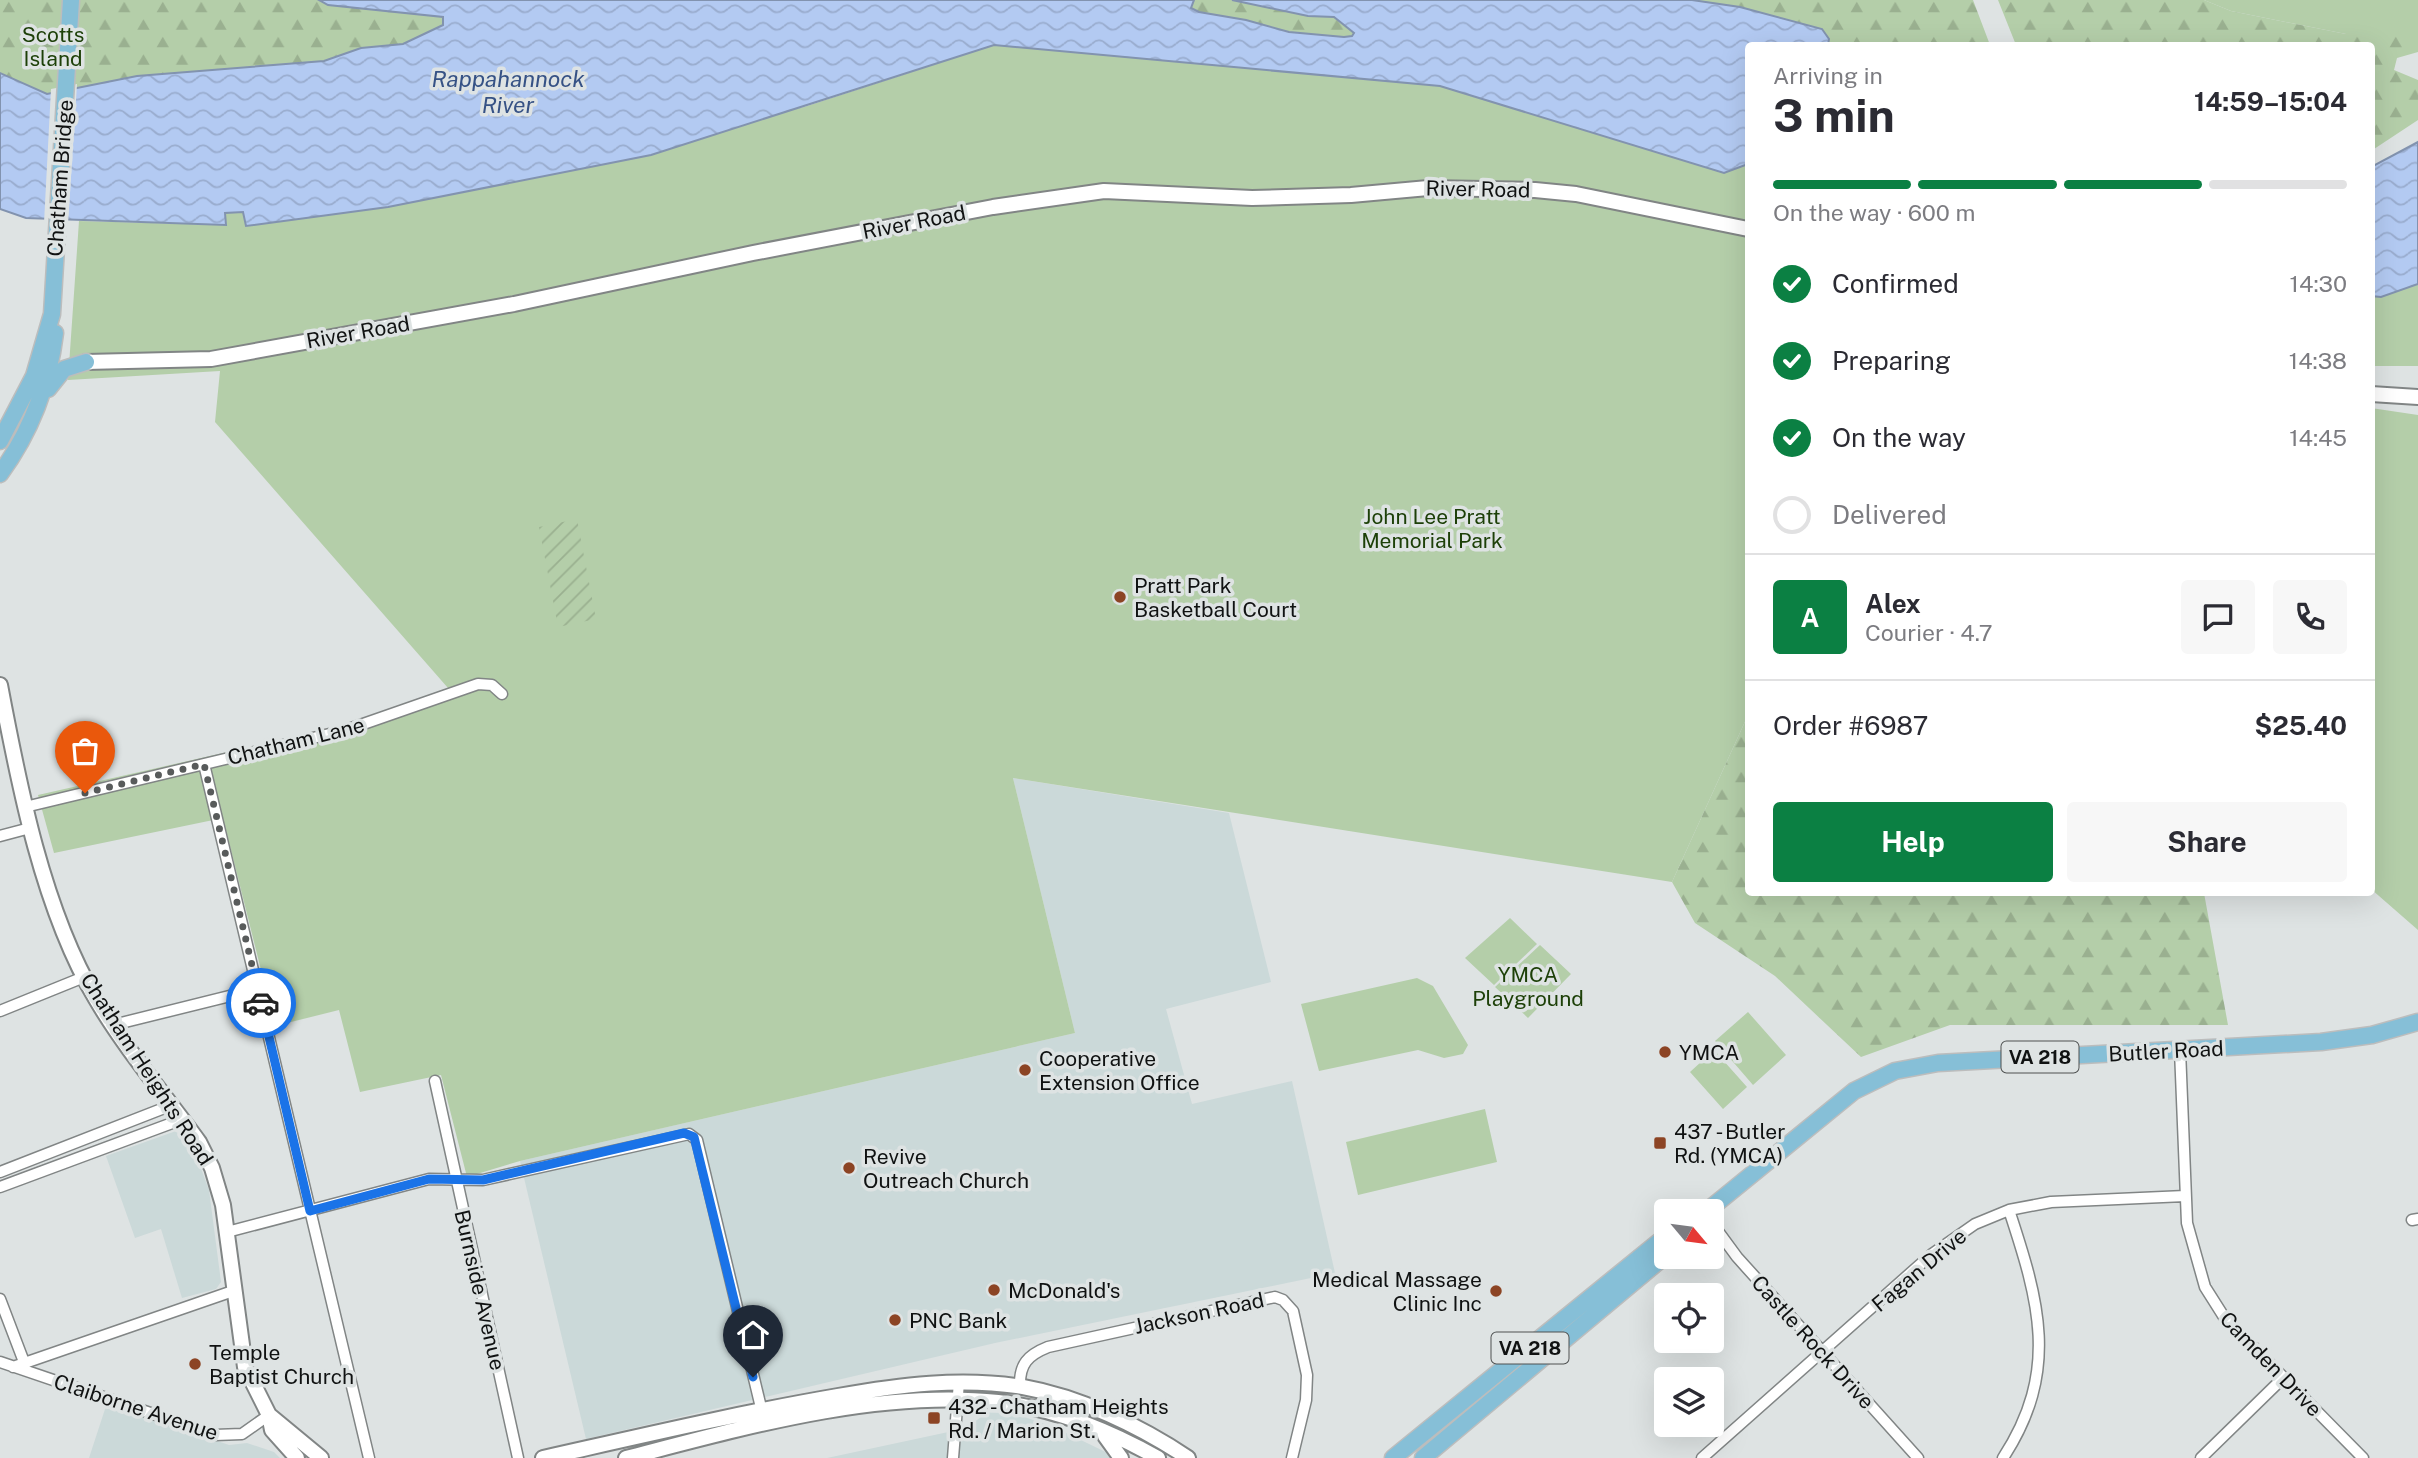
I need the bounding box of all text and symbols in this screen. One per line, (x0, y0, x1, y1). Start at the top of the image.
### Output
park label: Scotts Island (22, 22, 84, 71)
text: Arriving in (1773, 62, 1883, 89)
water label: Rappahannock River (431, 65, 585, 118)
text: 14:59–15:04 (2194, 86, 2347, 117)
text: 3 min (1773, 88, 1895, 142)
street label: Chatham Bridge (42, 99, 78, 257)
street label: River Road (1425, 176, 1531, 202)
text: On the way · 600 m (1773, 199, 1975, 226)
street label: River Road (860, 200, 968, 244)
icon: check (1773, 265, 1811, 303)
text: Confirmed (1832, 268, 1959, 299)
text: 14:30 (2290, 270, 2347, 297)
street label: River Road (304, 311, 412, 353)
icon: check (1773, 342, 1811, 380)
text: Preparing (1832, 345, 1951, 376)
text: 14:38 (2289, 347, 2347, 374)
icon: check (1773, 419, 1811, 457)
text: On the way (1832, 422, 1966, 453)
text: 14:45 (2289, 424, 2347, 451)
text: Delivered (1832, 499, 1947, 530)
park label: John Lee Pratt Memorial Park (1361, 504, 1503, 553)
place label: Pratt Park Basketball Court (1134, 573, 1297, 622)
button: chat (2181, 580, 2255, 654)
button: phone (2273, 580, 2347, 654)
text: Alex (1865, 588, 1921, 619)
marker: Pratt Park Basketball Court (1112, 589, 1128, 605)
text: A (1801, 602, 1819, 633)
text: Courier · 4.7 (1865, 619, 1993, 646)
text: Order #6987 (1773, 710, 1928, 741)
text: $25.40 (2255, 710, 2347, 741)
street label: Chatham Lane (225, 712, 367, 770)
pin (55, 721, 115, 793)
icon: bag (66, 732, 104, 770)
button: Help (1773, 802, 2053, 882)
button: Share (2067, 802, 2347, 882)
park label: YMCA Playground (1472, 962, 1584, 1011)
street label: Chatham Heights Road (76, 968, 218, 1170)
courier (226, 968, 296, 1038)
icon: car (242, 984, 280, 1022)
street label: Butler Road (2108, 1036, 2224, 1066)
place label: YMCA (1679, 1040, 1740, 1065)
road number: VA 218 (2002, 1042, 2078, 1072)
marker: YMCA (1657, 1044, 1673, 1060)
place label: Cooperative Extension Office (1039, 1046, 1200, 1095)
marker: Cooperative Extension Office (1017, 1062, 1033, 1078)
place label: 437 - Butler Rd. (YMCA) (1674, 1119, 1785, 1168)
marker: 437 - Butler Rd. (YMCA) (1652, 1135, 1668, 1151)
place label: Revive Outreach Church (863, 1144, 1029, 1193)
marker: Revive Outreach Church (841, 1160, 857, 1176)
north arrow (1654, 1199, 1724, 1269)
map controls (1654, 1199, 1724, 1437)
street label: Burnside Avenue (449, 1207, 511, 1373)
street label: Fagan Drive (1867, 1223, 1971, 1317)
place label: Medical Massage Clinic Inc (1312, 1267, 1482, 1316)
street label: Castle Rock Drive (1746, 1270, 1880, 1414)
place label: McDonald's (1008, 1278, 1120, 1303)
marker: McDonald's (986, 1282, 1002, 1298)
marker: Medical Massage Clinic Inc (1488, 1283, 1504, 1299)
button: locate (1654, 1283, 1724, 1353)
street label: Jackson Road (1132, 1287, 1266, 1339)
pin (723, 1305, 783, 1377)
street label: Camden Drive (2215, 1306, 2327, 1422)
place label: PNC Bank (909, 1308, 1008, 1333)
marker: PNC Bank (887, 1312, 903, 1328)
icon: home (734, 1316, 772, 1354)
road number: VA 218 (1492, 1332, 1568, 1364)
place label: Temple Baptist Church (209, 1340, 354, 1389)
marker: Temple Baptist Church (187, 1356, 203, 1372)
button: layers (1654, 1367, 1724, 1437)
street label: Claiborne Avenue (51, 1369, 221, 1445)
place label: 432 - Chatham Heights Rd. / Marion St. (948, 1394, 1169, 1443)
marker: 432 - Chatham Heights Rd. / Marion St. (926, 1410, 942, 1426)

